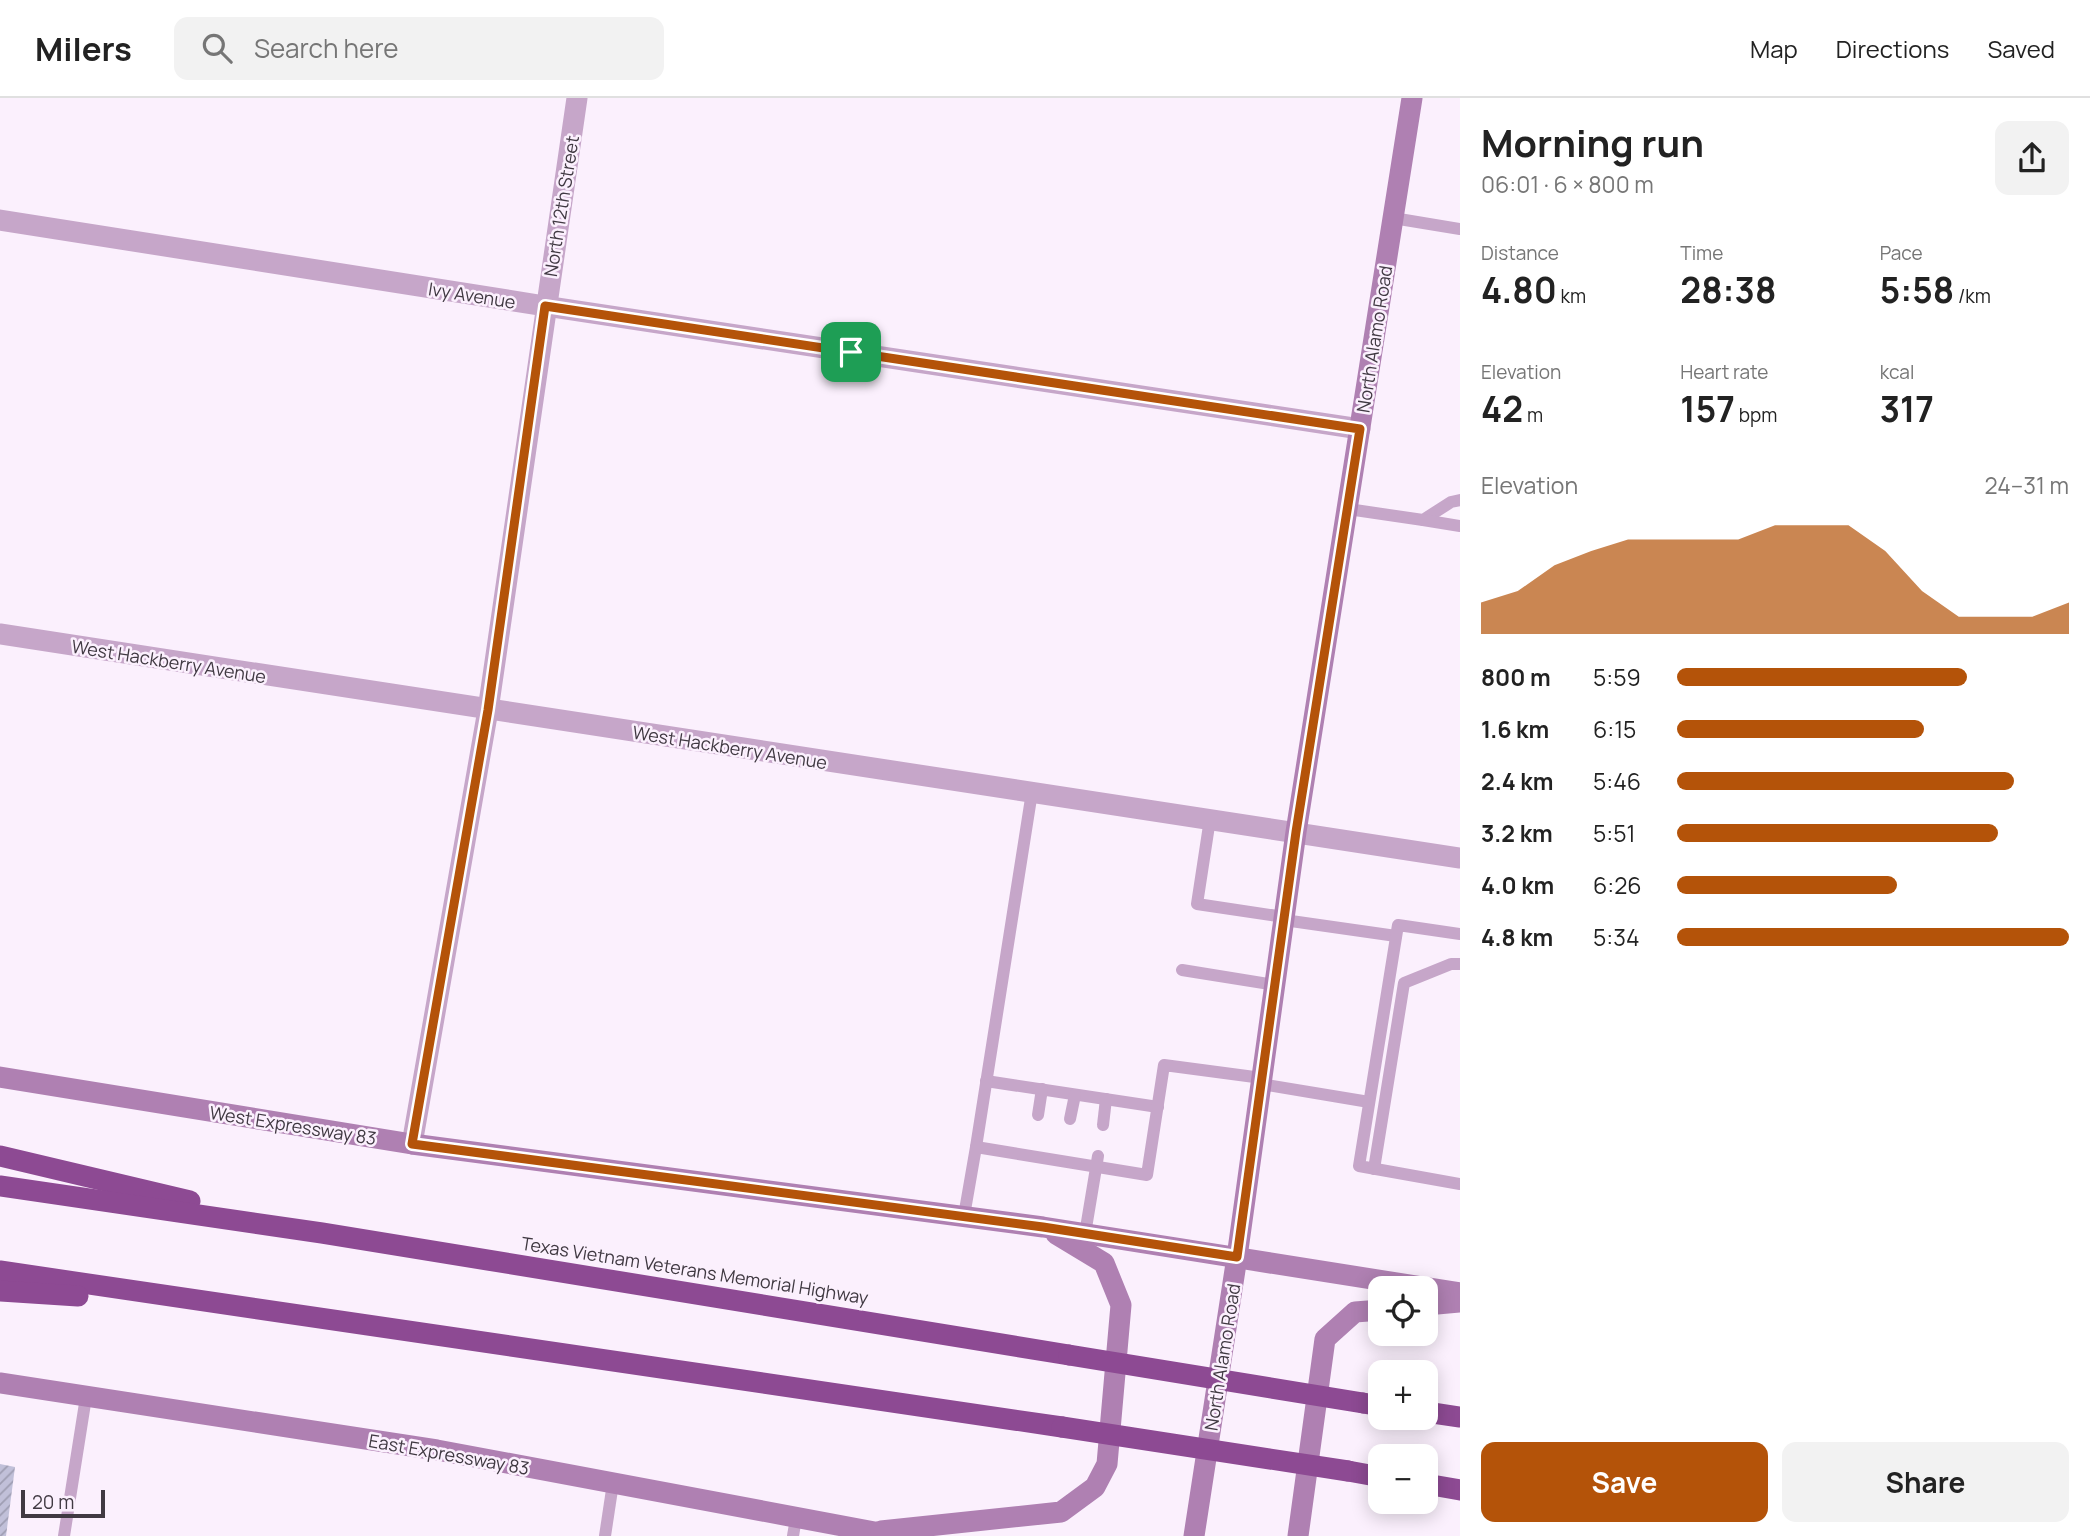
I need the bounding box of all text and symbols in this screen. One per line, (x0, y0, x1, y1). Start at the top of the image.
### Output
search box (174, 17, 664, 80)
text: Milers (35, 26, 132, 71)
icon: search (198, 29, 236, 67)
text: Search here (254, 30, 399, 66)
text: Map (1750, 32, 1798, 65)
text: Directions (1836, 32, 1949, 65)
text: Saved (1987, 32, 2055, 65)
text: Morning run (1481, 116, 1704, 168)
button: share (1995, 121, 2069, 195)
street label: North 12th Street (538, 134, 584, 278)
text: 06:01 · 6 × 800 m (1481, 168, 1654, 200)
text: Distance (1481, 240, 1559, 266)
text: Time (1680, 240, 1723, 266)
text: Pace (1880, 240, 1923, 266)
street label: North Alamo Road (1351, 264, 1397, 414)
text: 4.80 (1481, 266, 1557, 314)
text: 28:38 (1680, 266, 1776, 314)
text: 5:58 (1880, 266, 1954, 314)
street label: Ivy Avenue (427, 276, 517, 314)
text: km (1557, 283, 1586, 309)
text: /km (1954, 283, 1991, 309)
pin (821, 322, 881, 382)
icon: arrive (832, 333, 870, 371)
text: Elevation (1481, 359, 1561, 385)
text: Heart rate (1680, 359, 1768, 385)
text: kcal (1880, 359, 1914, 385)
text: 42 (1481, 385, 1523, 433)
text: 157 (1680, 385, 1735, 433)
text: 317 (1880, 385, 1934, 433)
text: m (1523, 402, 1543, 428)
text: bpm (1735, 402, 1777, 428)
text: Elevation (1481, 469, 1578, 501)
text: 24–31 m (1985, 469, 2069, 501)
street label: West Hackberry Avenue (70, 634, 268, 688)
text: 800 m (1481, 661, 1551, 693)
text: 5:59 (1593, 661, 1641, 693)
text: 1.6 km (1481, 713, 1549, 745)
text: 6:15 (1593, 713, 1636, 745)
street label: West Hackberry Avenue (631, 720, 829, 774)
text: 2.4 km (1481, 765, 1553, 797)
text: 5:46 (1593, 765, 1641, 797)
text: 3.2 km (1481, 817, 1553, 849)
text: 5:51 (1593, 817, 1635, 849)
text: 4.0 km (1481, 869, 1554, 901)
text: 6:26 (1593, 869, 1642, 901)
text: 4.8 km (1481, 921, 1553, 953)
text: 5:34 (1593, 921, 1639, 953)
street label: West Expressway 83 (208, 1100, 378, 1150)
street label: Texas Vietnam Veterans Memorial Highway (520, 1231, 871, 1309)
map controls (1368, 1276, 1438, 1514)
button: locate (1368, 1276, 1438, 1346)
street label: North Alamo Road (1199, 1282, 1245, 1432)
button: + (1368, 1360, 1438, 1430)
street label: East Expressway 83 (367, 1428, 531, 1480)
button: Save (1481, 1442, 1768, 1522)
button: Share (1782, 1442, 2069, 1522)
button: − (1368, 1444, 1438, 1514)
scale bar (21, 1487, 105, 1519)
text: 20 m (32, 1489, 74, 1515)

